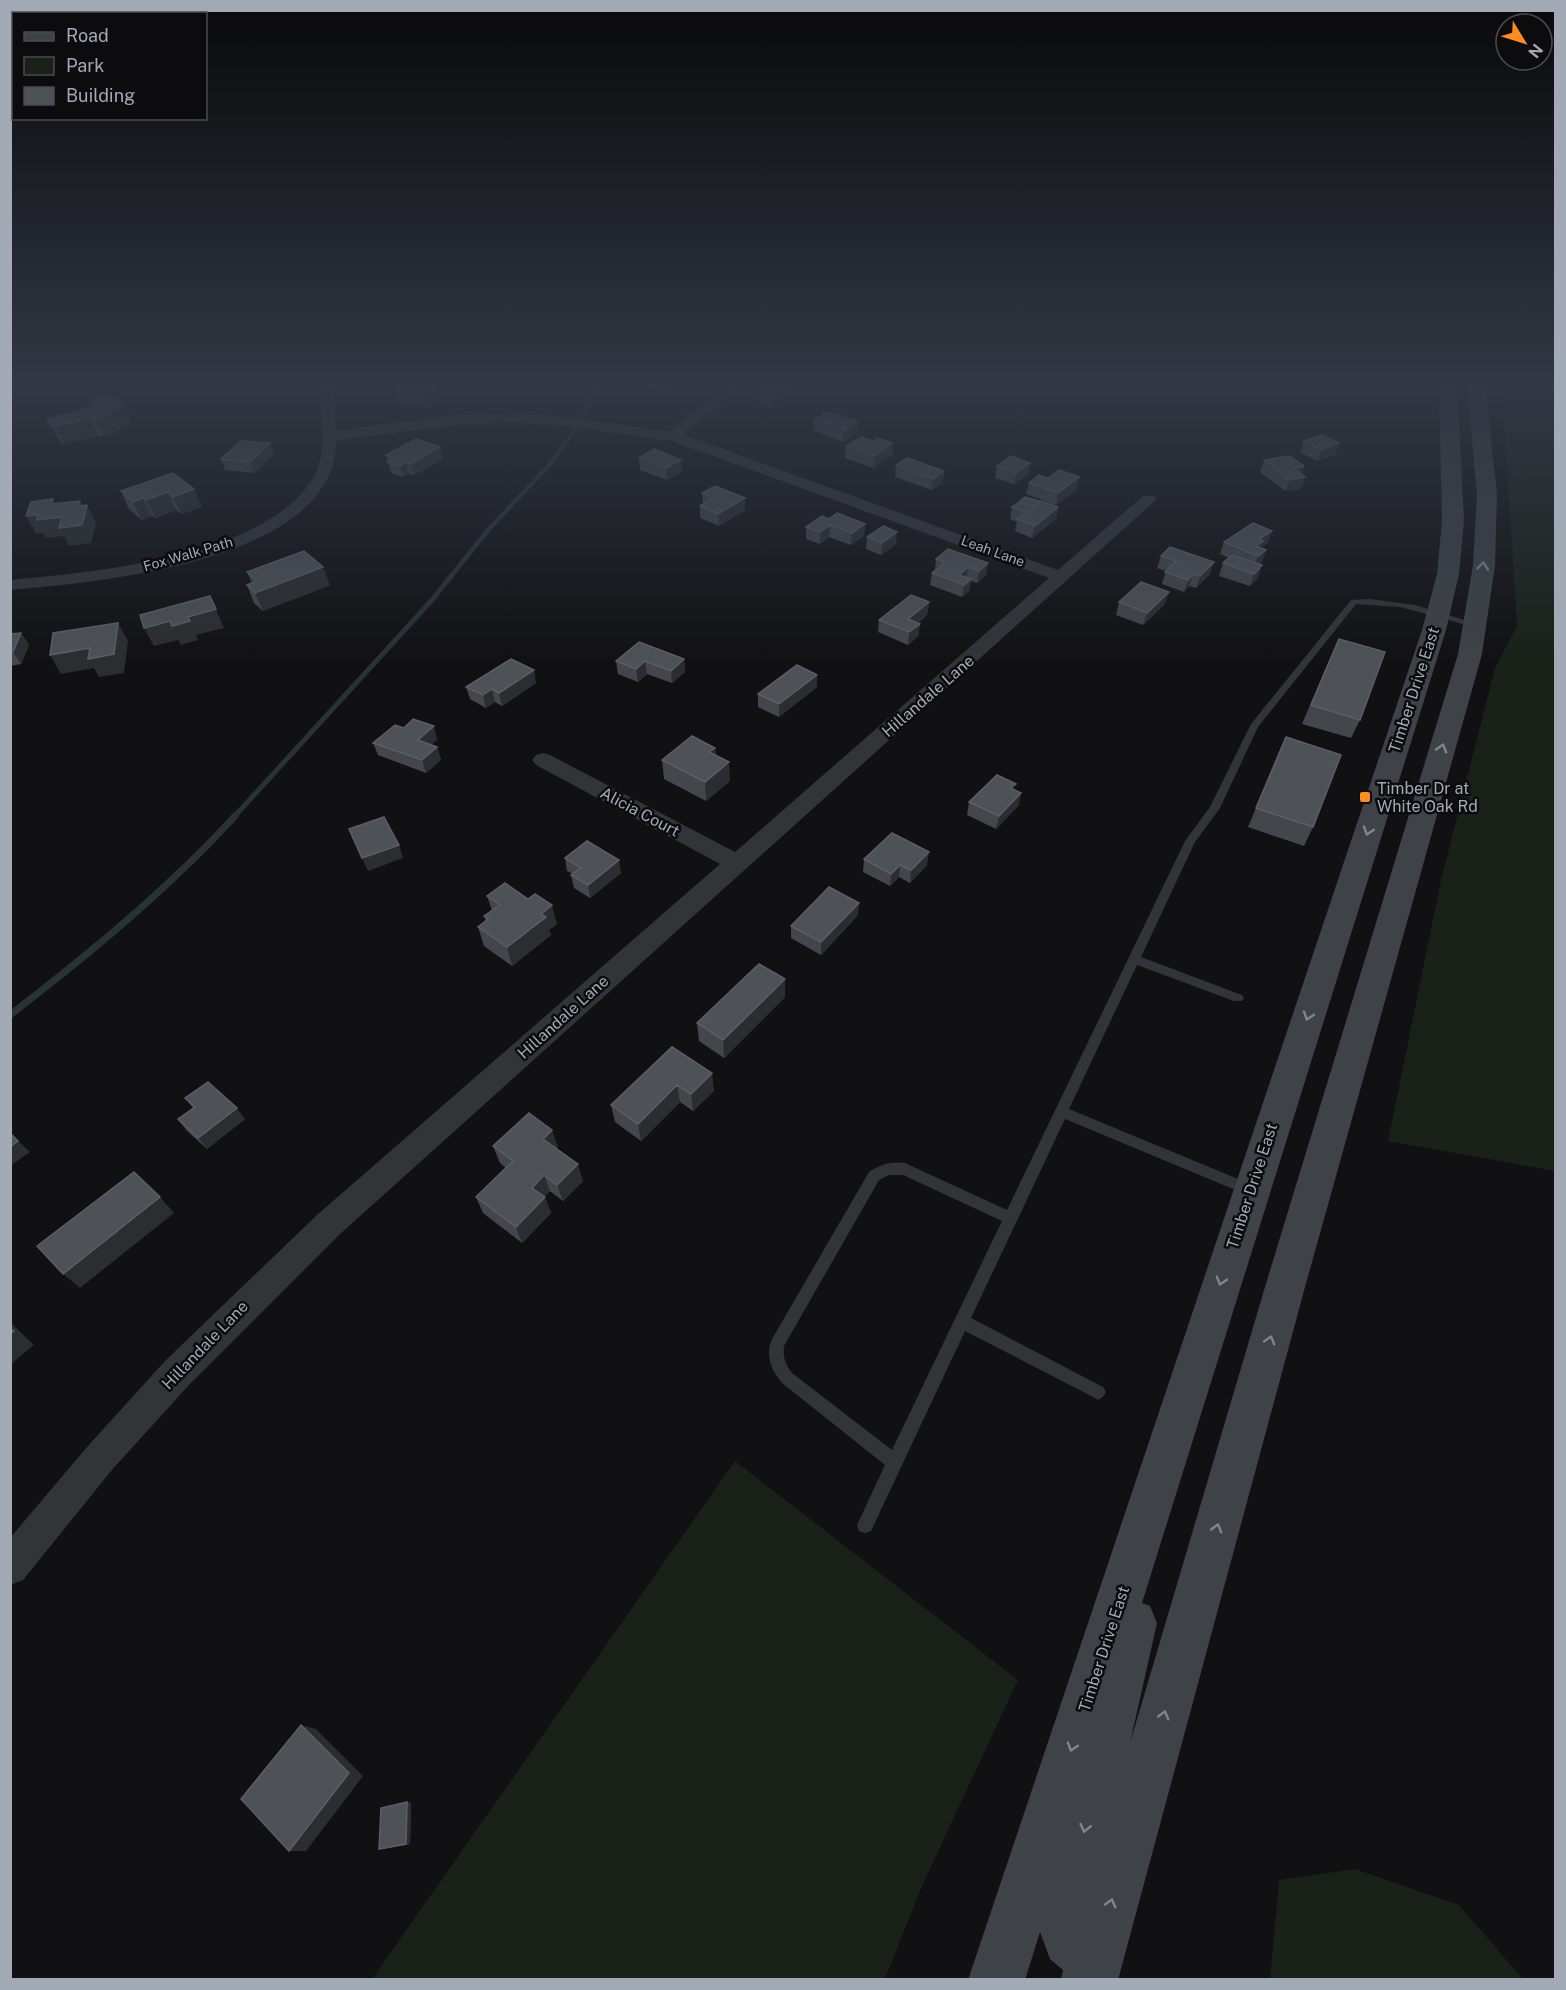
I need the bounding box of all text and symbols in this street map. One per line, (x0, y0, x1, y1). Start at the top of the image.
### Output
legend (12, 12, 207, 120)
north arrow (1494, 12, 1554, 72)
text: Road (66, 25, 109, 46)
text: N (1524, 40, 1547, 62)
text: Park (66, 55, 104, 76)
text: Building (66, 85, 135, 106)
street label: Leah Lane (959, 532, 1027, 570)
street label: Fox Walk Path (141, 534, 235, 574)
one-way arrow (1476, 561, 1489, 570)
street label: Timber Drive East (1385, 625, 1443, 755)
street label: Hillandale Lane (878, 651, 978, 741)
one-way arrow (1435, 743, 1447, 754)
place label: Timber Dr at White Oak Rd (1377, 779, 1478, 816)
street label: Alicia Court (597, 783, 683, 841)
marker: Timber Dr at White Oak Rd (1358, 790, 1372, 804)
one-way arrow (1363, 825, 1375, 836)
street label: Hillandale Lane (514, 971, 612, 1063)
one-way arrow (1302, 1010, 1315, 1021)
street label: Timber Drive East (1223, 1121, 1281, 1251)
one-way arrow (1216, 1275, 1228, 1286)
street label: Hillandale Lane (158, 1297, 252, 1393)
one-way arrow (1263, 1335, 1275, 1346)
one-way arrow (1210, 1523, 1222, 1534)
street label: Timber Drive East (1075, 1584, 1133, 1714)
one-way arrow (1157, 1710, 1169, 1721)
one-way arrow (1067, 1741, 1079, 1752)
one-way arrow (1079, 1822, 1092, 1832)
one-way arrow (1104, 1898, 1116, 1909)

